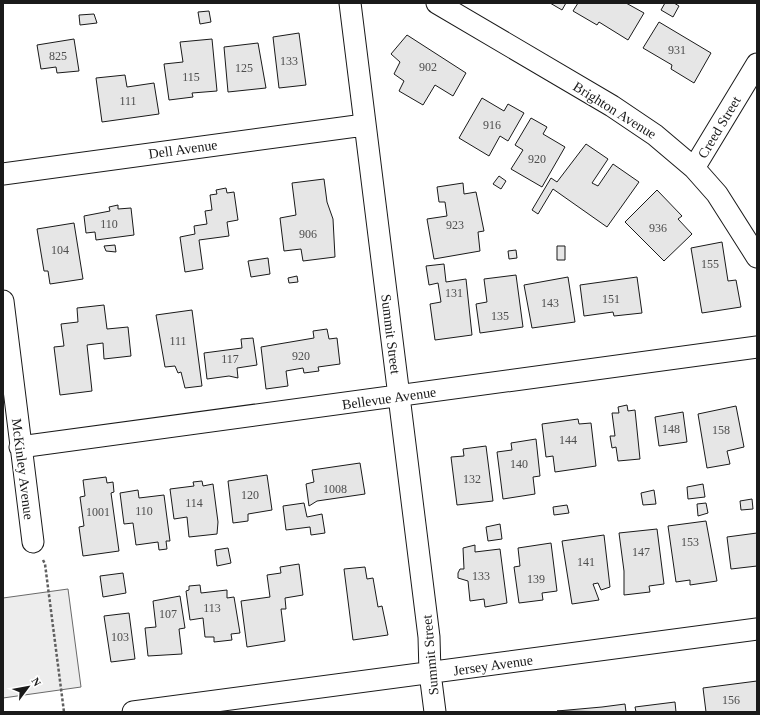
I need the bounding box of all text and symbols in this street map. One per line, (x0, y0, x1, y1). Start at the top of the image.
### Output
house number: 931 (668, 43, 686, 57)
house number: 825 (49, 49, 67, 63)
house number: 133 (280, 54, 298, 68)
house number: 902 (419, 60, 437, 74)
house number: 125 (235, 61, 253, 75)
house number: 115 (182, 70, 200, 84)
street label: Brighton Avenue (570, 79, 659, 142)
street label: Creed Street (695, 93, 744, 161)
house number: 111 (119, 94, 137, 108)
house number: 916 (483, 118, 501, 132)
street label: Dell Avenue (148, 137, 218, 162)
house number: 920 (528, 152, 546, 166)
house number: 110 (100, 217, 118, 231)
house number: 923 (446, 218, 464, 232)
house number: 936 (649, 221, 667, 235)
house number: 906 (299, 227, 317, 241)
house number: 104 (51, 243, 69, 257)
house number: 155 (701, 257, 719, 271)
house number: 131 (445, 286, 463, 300)
house number: 151 (602, 292, 620, 306)
street label: Summit Street (378, 293, 403, 375)
house number: 143 (541, 296, 559, 310)
house number: 135 (491, 309, 509, 323)
house number: 111 (169, 334, 187, 348)
house number: 920 (292, 349, 310, 363)
house number: 117 (221, 352, 239, 366)
street label: Bellevue Avenue (341, 384, 437, 413)
street label: McKinley Avenue (9, 418, 36, 521)
house number: 148 (662, 422, 680, 436)
house number: 158 (712, 423, 730, 437)
house number: 144 (559, 433, 577, 447)
house number: 140 (510, 457, 528, 471)
house number: 132 (463, 472, 481, 486)
house number: 1008 (323, 482, 347, 496)
house number: 120 (241, 488, 259, 502)
house number: 114 (185, 496, 203, 510)
house number: 110 (135, 504, 153, 518)
house number: 1001 (86, 505, 110, 519)
house number: 153 (681, 535, 699, 549)
house number: 147 (632, 545, 650, 559)
house number: 141 (577, 555, 595, 569)
house number: 133 (472, 569, 490, 583)
house number: 139 (527, 572, 545, 586)
house number: 113 (203, 601, 221, 615)
house number: 107 (159, 607, 177, 621)
street label: Summit Street (420, 614, 441, 696)
house number: 103 (111, 630, 129, 644)
street label: Jersey Avenue (452, 652, 534, 679)
north arrow (8, 667, 48, 707)
text: N (29, 675, 44, 688)
house number: 156 (722, 693, 740, 707)

